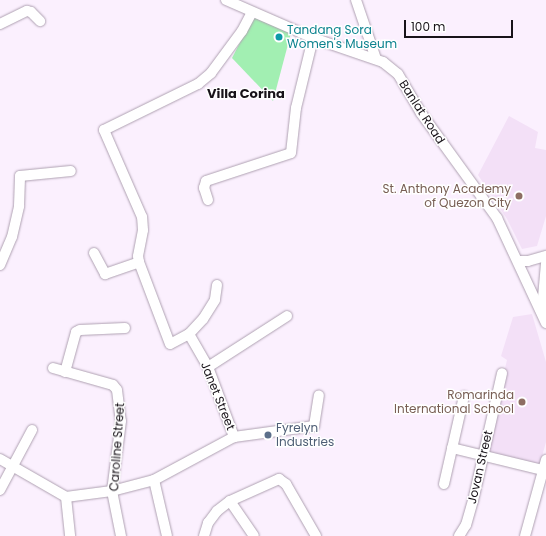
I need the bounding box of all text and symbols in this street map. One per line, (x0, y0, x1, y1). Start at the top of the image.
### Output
scale bar (406, 12, 515, 38)
text: 100 m (411, 18, 445, 35)
place label: Tandang Sora Women's Museum (287, 23, 397, 51)
marker: Tandang Sora Women's Museum (274, 32, 284, 42)
street label: Banlat Road (396, 77, 448, 147)
district label: Villa Corina (207, 86, 285, 102)
place label: St. Anthony Academy of Quezon City (383, 182, 511, 210)
marker: St. Anthony Academy of Quezon City (514, 191, 524, 201)
street label: Janet Street (198, 360, 238, 432)
place label: Romarinda International School (394, 388, 514, 416)
marker: Romarinda International School (517, 397, 527, 407)
street label: Caroline Street (107, 402, 127, 492)
place label: Fyrelyn Industries (276, 421, 334, 449)
street label: Jovan Street (465, 429, 495, 505)
marker: Fyrelyn Industries (263, 430, 273, 440)

